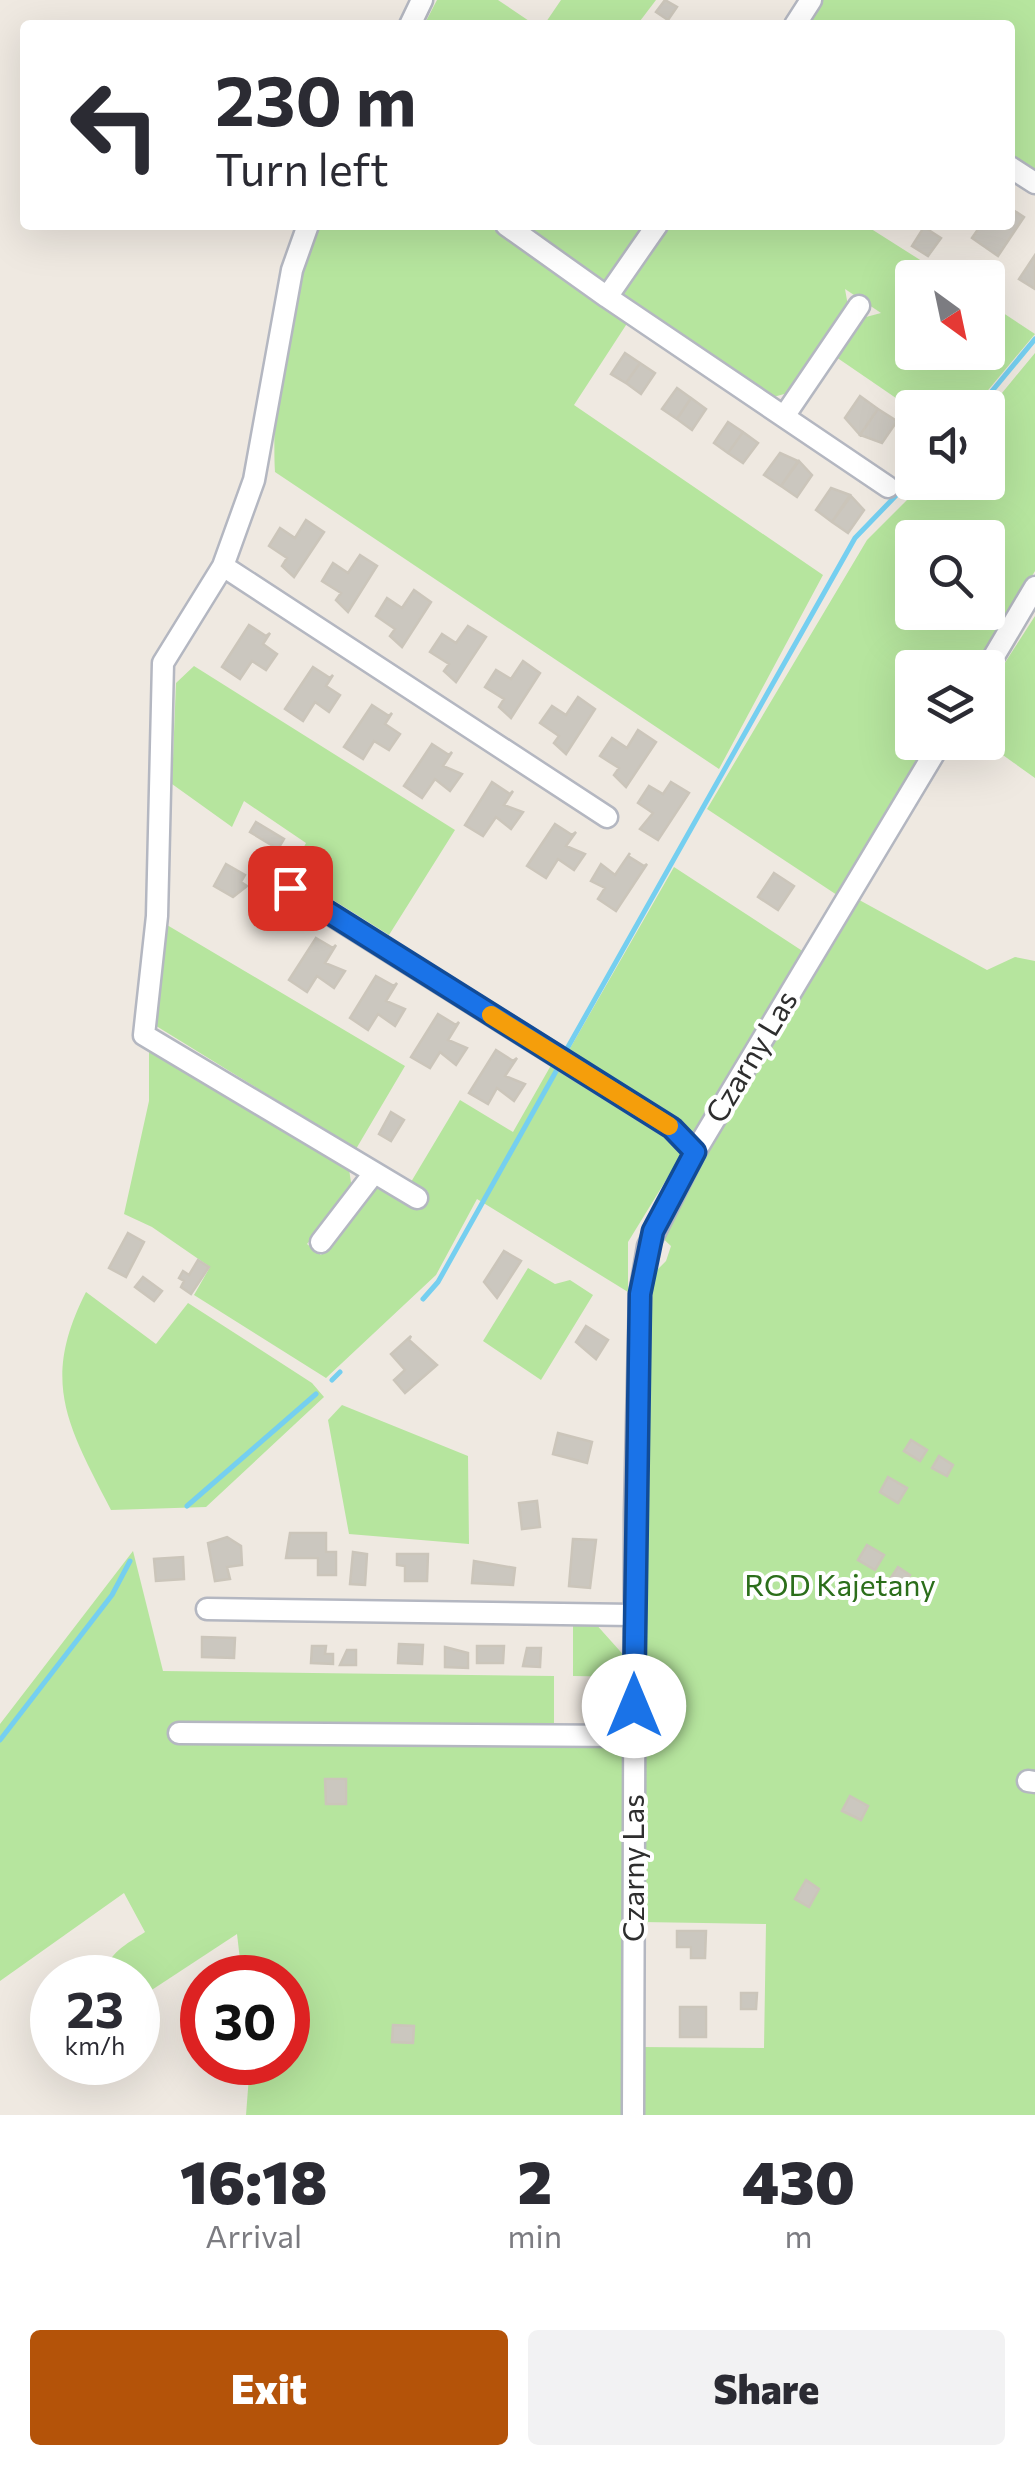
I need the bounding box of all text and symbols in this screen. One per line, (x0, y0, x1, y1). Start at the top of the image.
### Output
text: 230 m (215, 55, 417, 140)
icon: left (50, 60, 180, 190)
text: Turn left (215, 140, 389, 195)
north arrow (895, 260, 1005, 370)
map controls (895, 260, 1005, 760)
button: sound (895, 390, 1005, 500)
button: search (895, 520, 1005, 630)
button: layers (895, 650, 1005, 760)
pin (248, 846, 333, 931)
icon: arrive (263, 861, 318, 916)
street label: Czarny Las (696, 983, 804, 1129)
park label: ROD Kajetany (744, 1565, 936, 1602)
position arrow (582, 1654, 686, 1758)
street label: Czarny Las (613, 1794, 650, 1942)
speed limit sign: 30 (180, 1955, 310, 2085)
text: 23 (66, 1977, 124, 2038)
text: km/h (65, 2030, 125, 2060)
text: 16:18 (180, 2143, 328, 2216)
text: 2 (517, 2143, 552, 2216)
text: 430 (742, 2143, 855, 2216)
text: Arrival (205, 2215, 302, 2255)
text: min (508, 2215, 562, 2255)
text: m (785, 2215, 812, 2255)
button: Exit (30, 2330, 508, 2445)
button: Share (528, 2330, 1005, 2445)

